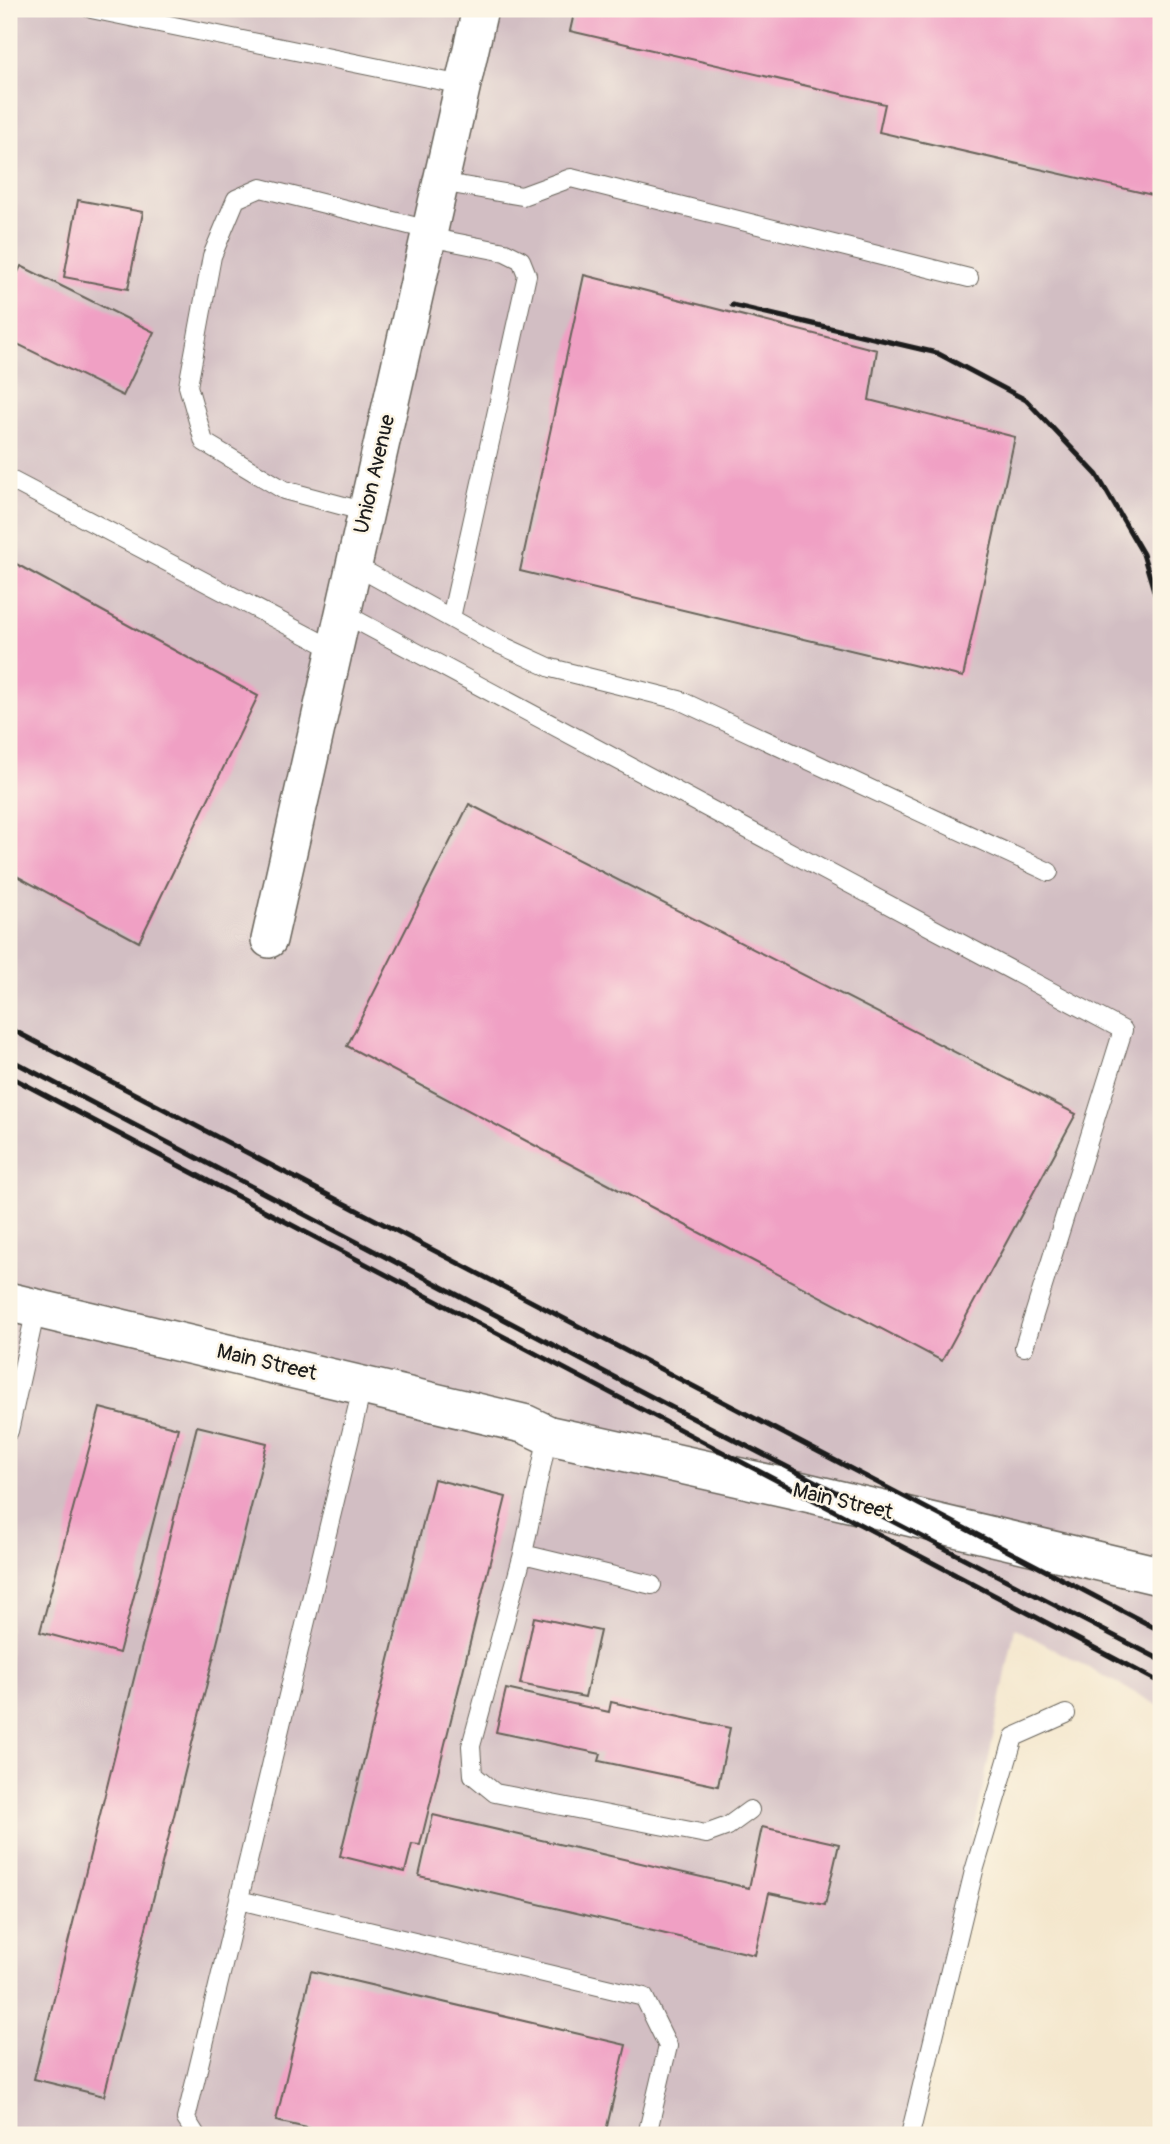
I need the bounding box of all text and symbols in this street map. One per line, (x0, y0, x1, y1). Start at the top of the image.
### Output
street label: Union Avenue (348, 411, 401, 536)
street label: Main Street (214, 1338, 320, 1387)
street label: Main Street (790, 1477, 896, 1526)

